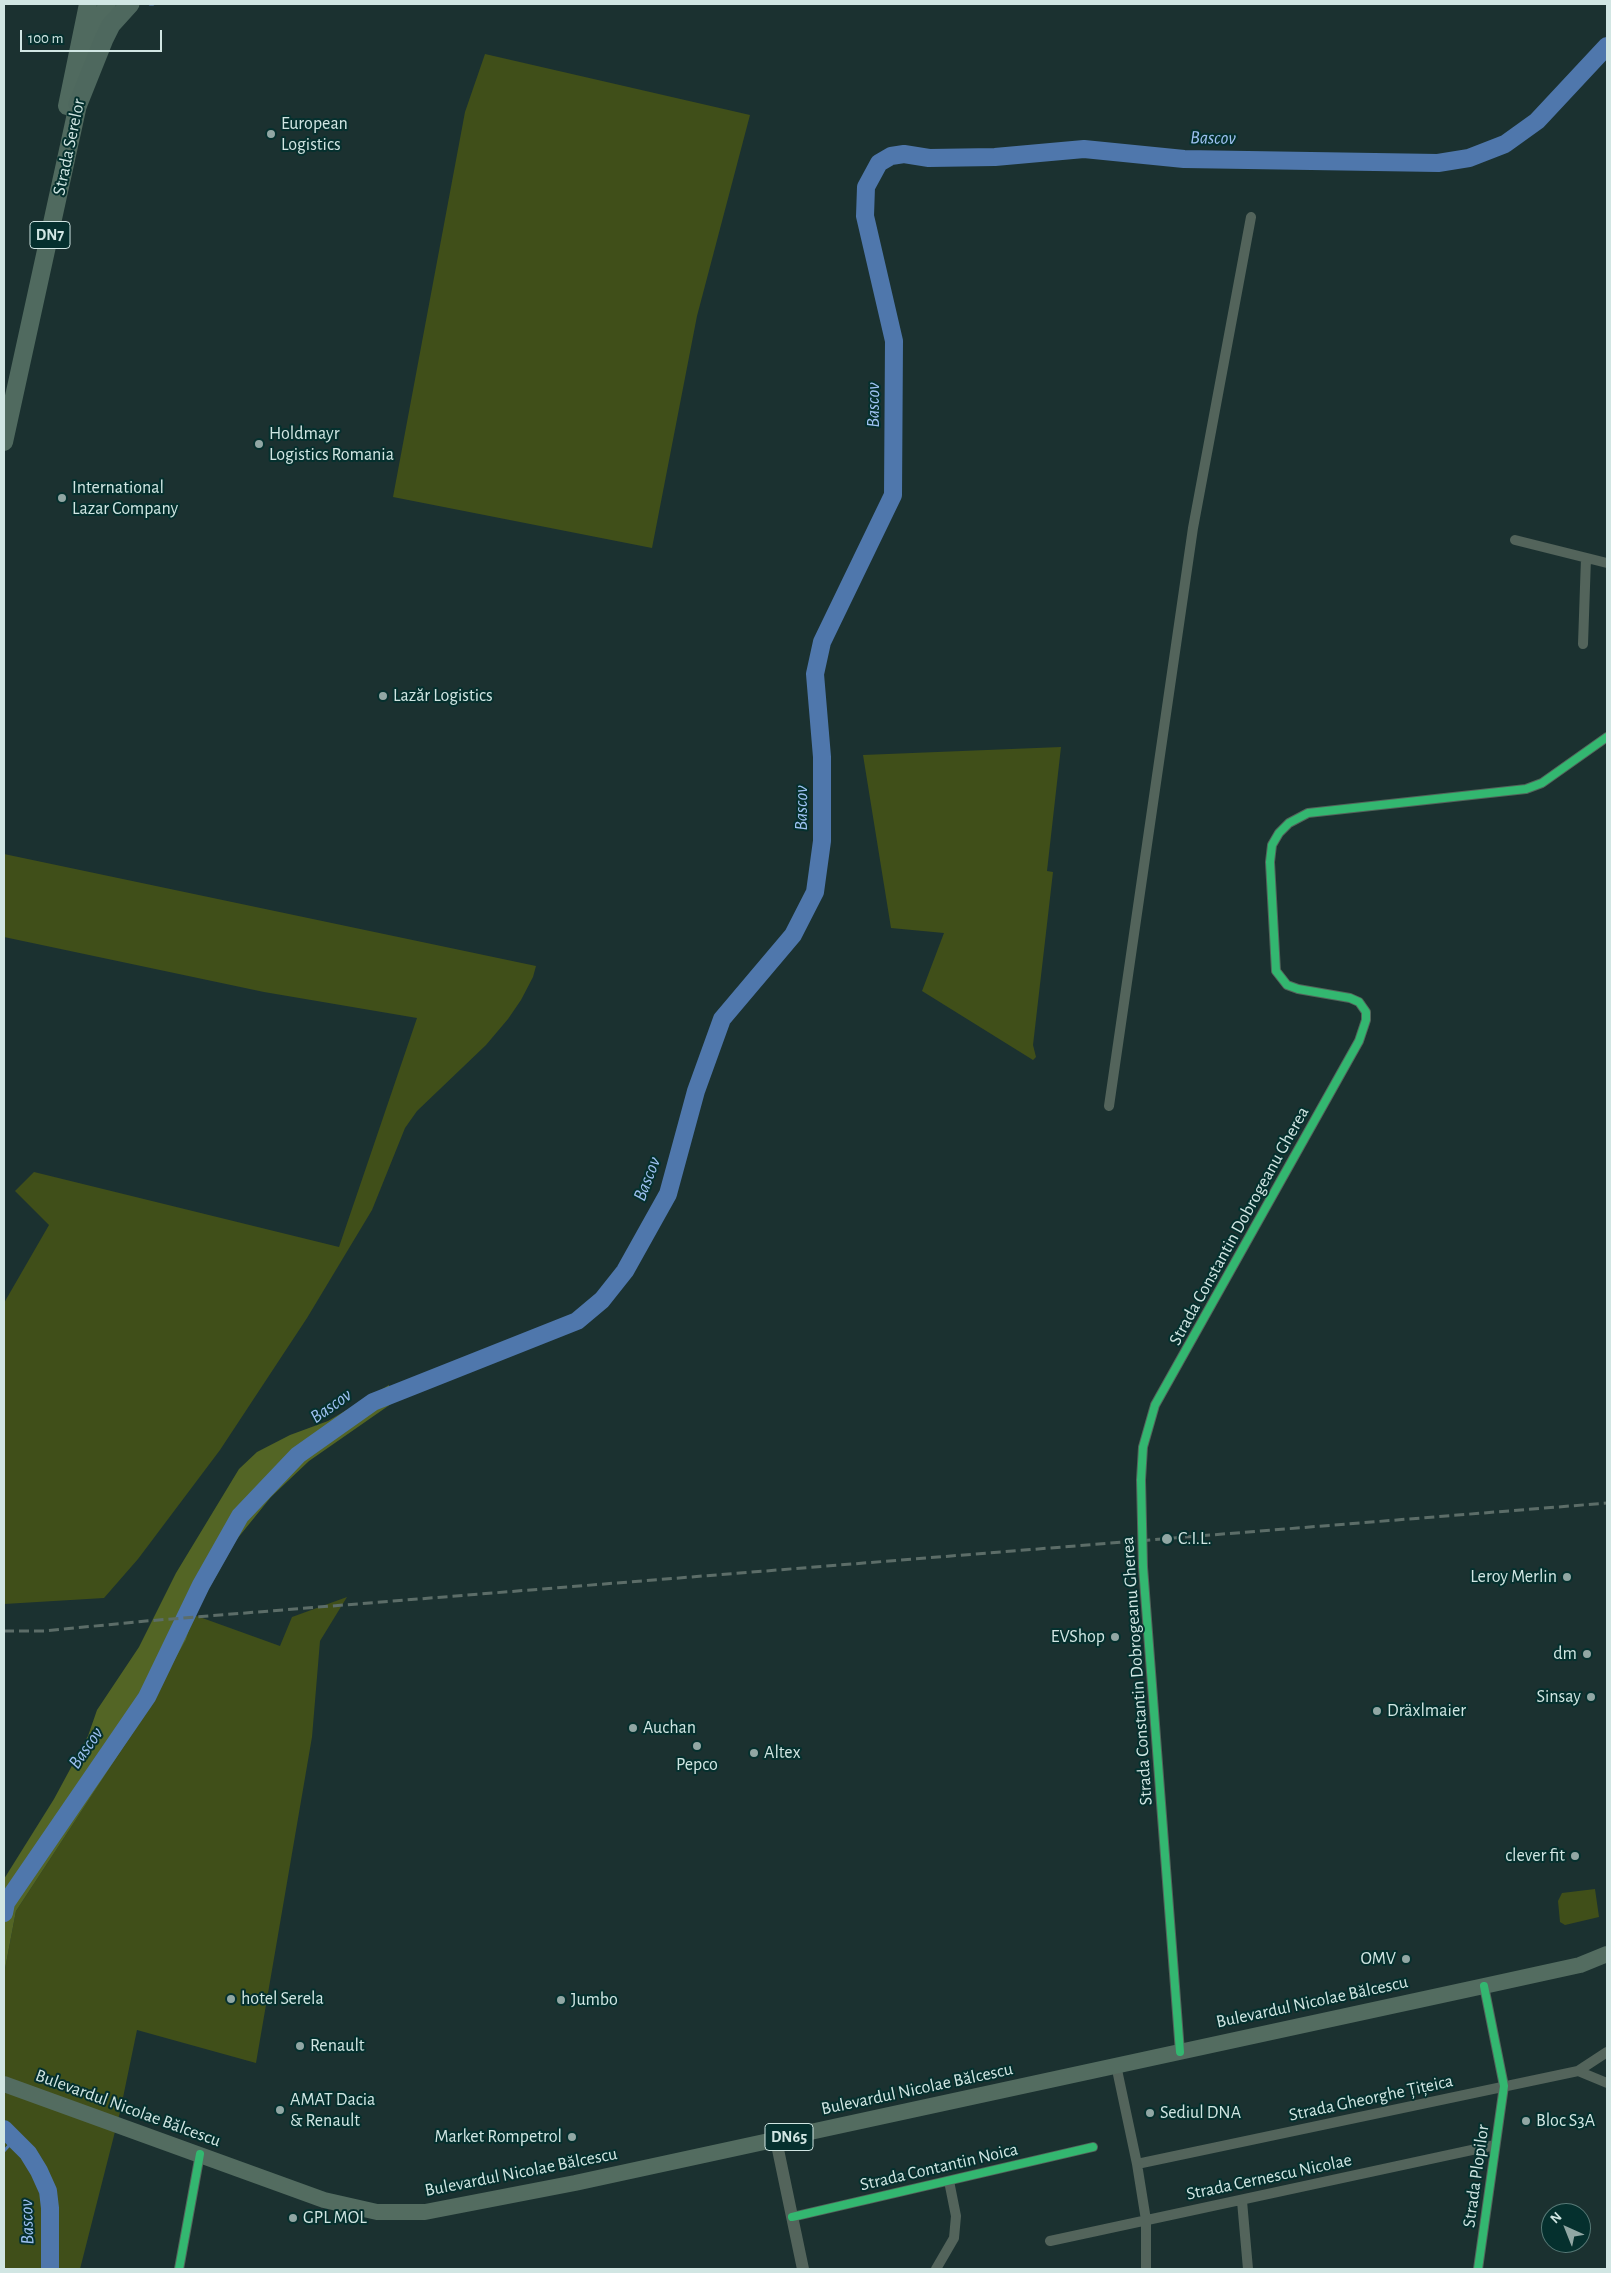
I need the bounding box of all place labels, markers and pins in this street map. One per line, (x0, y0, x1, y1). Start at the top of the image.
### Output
place label: European Logistics (281, 113, 348, 156)
marker: European Logistics (265, 128, 277, 140)
place label: Holdmayr Logistics Romania (269, 423, 394, 466)
marker: Holdmayr Logistics Romania (253, 438, 265, 450)
place label: International Lazar Company (72, 477, 178, 520)
marker: International Lazar Company (56, 492, 68, 504)
place label: Lazăr Logistics (393, 685, 493, 707)
marker: Lazăr Logistics (377, 690, 389, 702)
place label: C.I.L. (1178, 1528, 1211, 1550)
marker: C.I.L. (1160, 1532, 1174, 1546)
place label: Leroy Merlin (1470, 1566, 1557, 1588)
marker: Leroy Merlin (1561, 1571, 1573, 1583)
place label: EVShop (1051, 1626, 1105, 1648)
marker: EVShop (1109, 1631, 1121, 1643)
place label: dm (1553, 1643, 1577, 1665)
marker: dm (1581, 1648, 1593, 1660)
place label: Sinsay (1536, 1686, 1581, 1708)
marker: Sinsay (1585, 1691, 1597, 1703)
place label: Dräxlmaier (1387, 1700, 1466, 1722)
marker: Dräxlmaier (1371, 1705, 1383, 1717)
place label: Auchan (643, 1717, 696, 1739)
marker: Auchan (627, 1722, 639, 1734)
marker: Pepco (691, 1740, 703, 1752)
place label: Altex (764, 1742, 800, 1764)
marker: Altex (748, 1747, 760, 1759)
place label: Pepco (676, 1754, 718, 1776)
place label: clever fit (1505, 1845, 1565, 1867)
marker: clever fit (1569, 1850, 1581, 1862)
place label: OMV (1360, 1948, 1396, 1970)
marker: OMV (1400, 1953, 1412, 1965)
place label: hotel Serela (241, 1988, 324, 2010)
place label: Jumbo (571, 1989, 618, 2011)
marker: hotel Serela (225, 1993, 237, 2005)
marker: Jumbo (555, 1994, 567, 2006)
place label: Renault (310, 2035, 365, 2057)
marker: Renault (294, 2040, 306, 2052)
place label: AMAT Dacia & Renault (290, 2089, 375, 2132)
place label: Sediul DNA (1160, 2102, 1241, 2124)
marker: AMAT Dacia & Renault (274, 2104, 286, 2116)
marker: Sediul DNA (1144, 2107, 1156, 2119)
place label: Bloc S3A (1536, 2110, 1595, 2132)
marker: Bloc S3A (1520, 2115, 1532, 2127)
place label: Market Rompetrol (434, 2126, 562, 2148)
marker: Market Rompetrol (566, 2131, 578, 2143)
place label: GPL MOL (303, 2207, 367, 2229)
marker: GPL MOL (287, 2212, 299, 2224)

